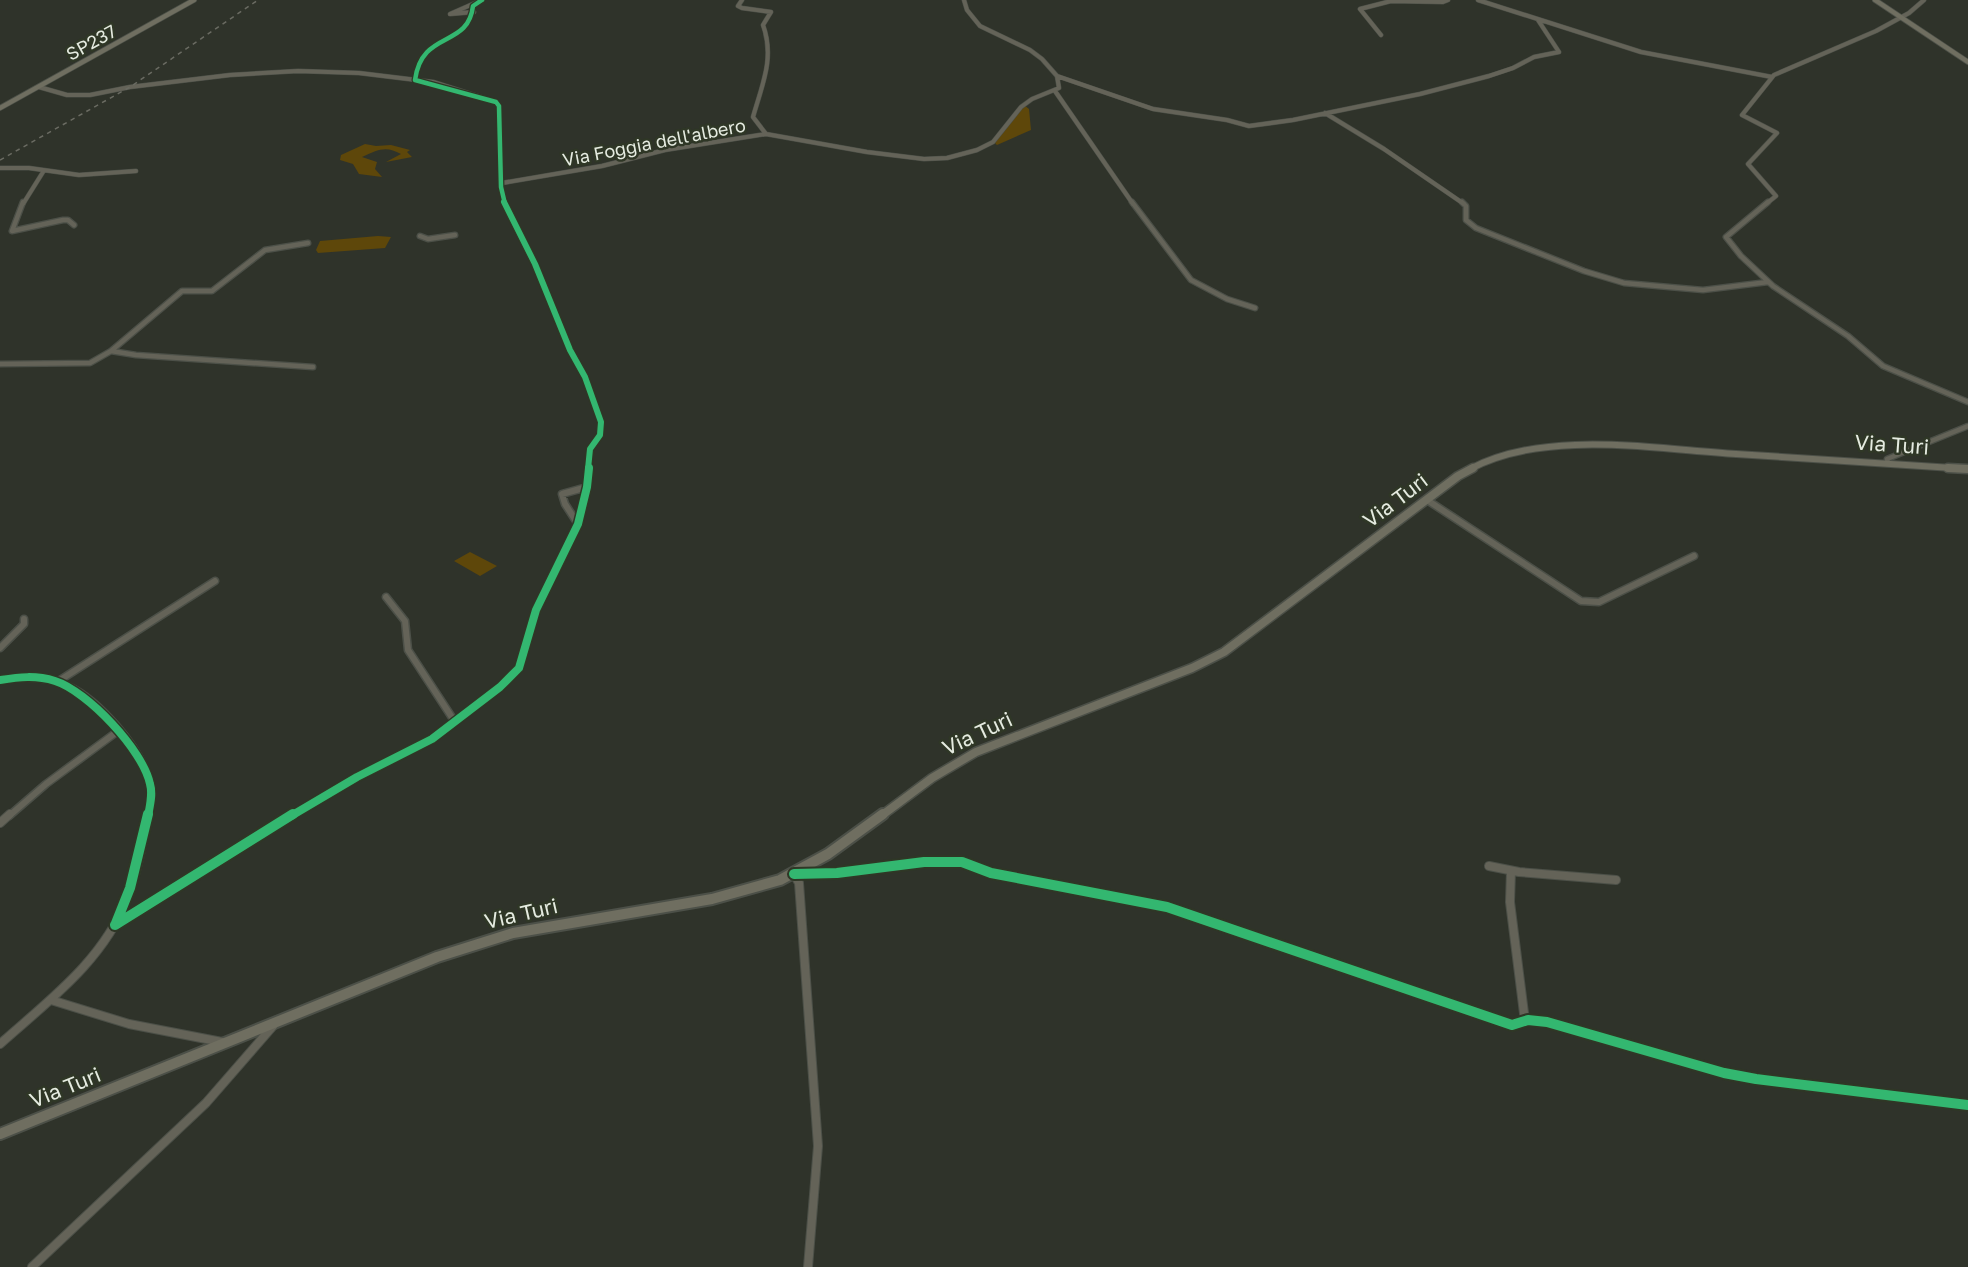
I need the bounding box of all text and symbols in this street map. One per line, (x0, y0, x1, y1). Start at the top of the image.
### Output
street label: SP237 (62, 19, 120, 65)
street label: Via Foggia dell'albero (561, 113, 747, 171)
street label: Via Turi (1854, 428, 1930, 460)
street label: Via Turi (1357, 467, 1433, 533)
street label: Via Turi (938, 705, 1016, 761)
street label: Via Turi (482, 892, 560, 934)
street label: Via Turi (26, 1061, 104, 1113)

